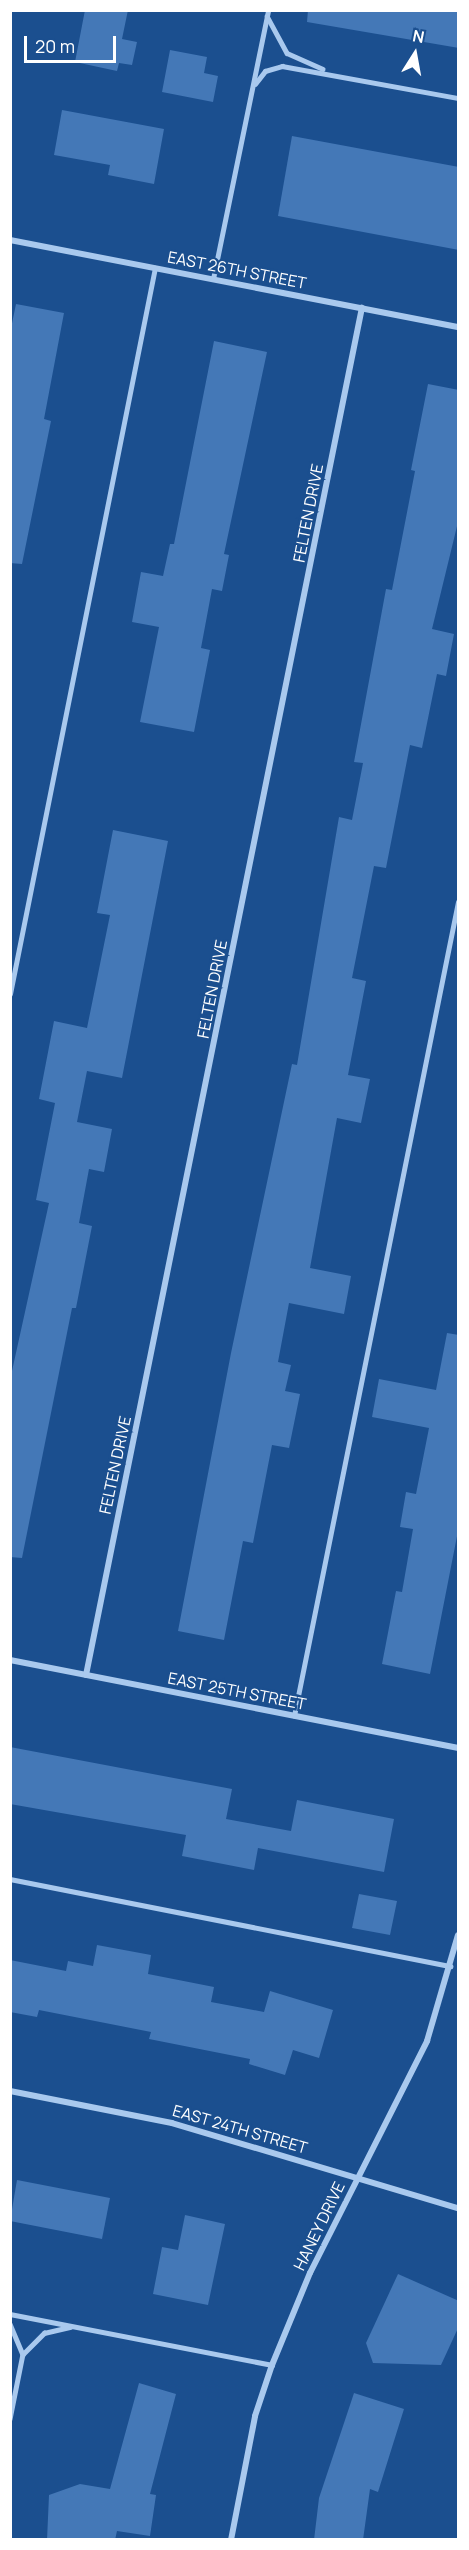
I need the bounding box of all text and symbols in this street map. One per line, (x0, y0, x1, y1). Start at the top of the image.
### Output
scale bar (27, 24, 118, 62)
north arrow (385, 24, 445, 84)
text: N (411, 24, 426, 48)
text: 20 m (35, 34, 75, 58)
street label: EAST 26TH STREET (166, 247, 308, 293)
street label: FELTEN DRIVE (289, 462, 327, 564)
street label: FELTEN DRIVE (193, 938, 231, 1040)
street label: FELTEN DRIVE (95, 1414, 135, 1516)
street label: EAST 25TH STREET (166, 1668, 308, 1714)
street label: EAST 24TH STREET (170, 2101, 310, 2157)
street label: HANEY DRIVE (289, 2178, 349, 2274)

